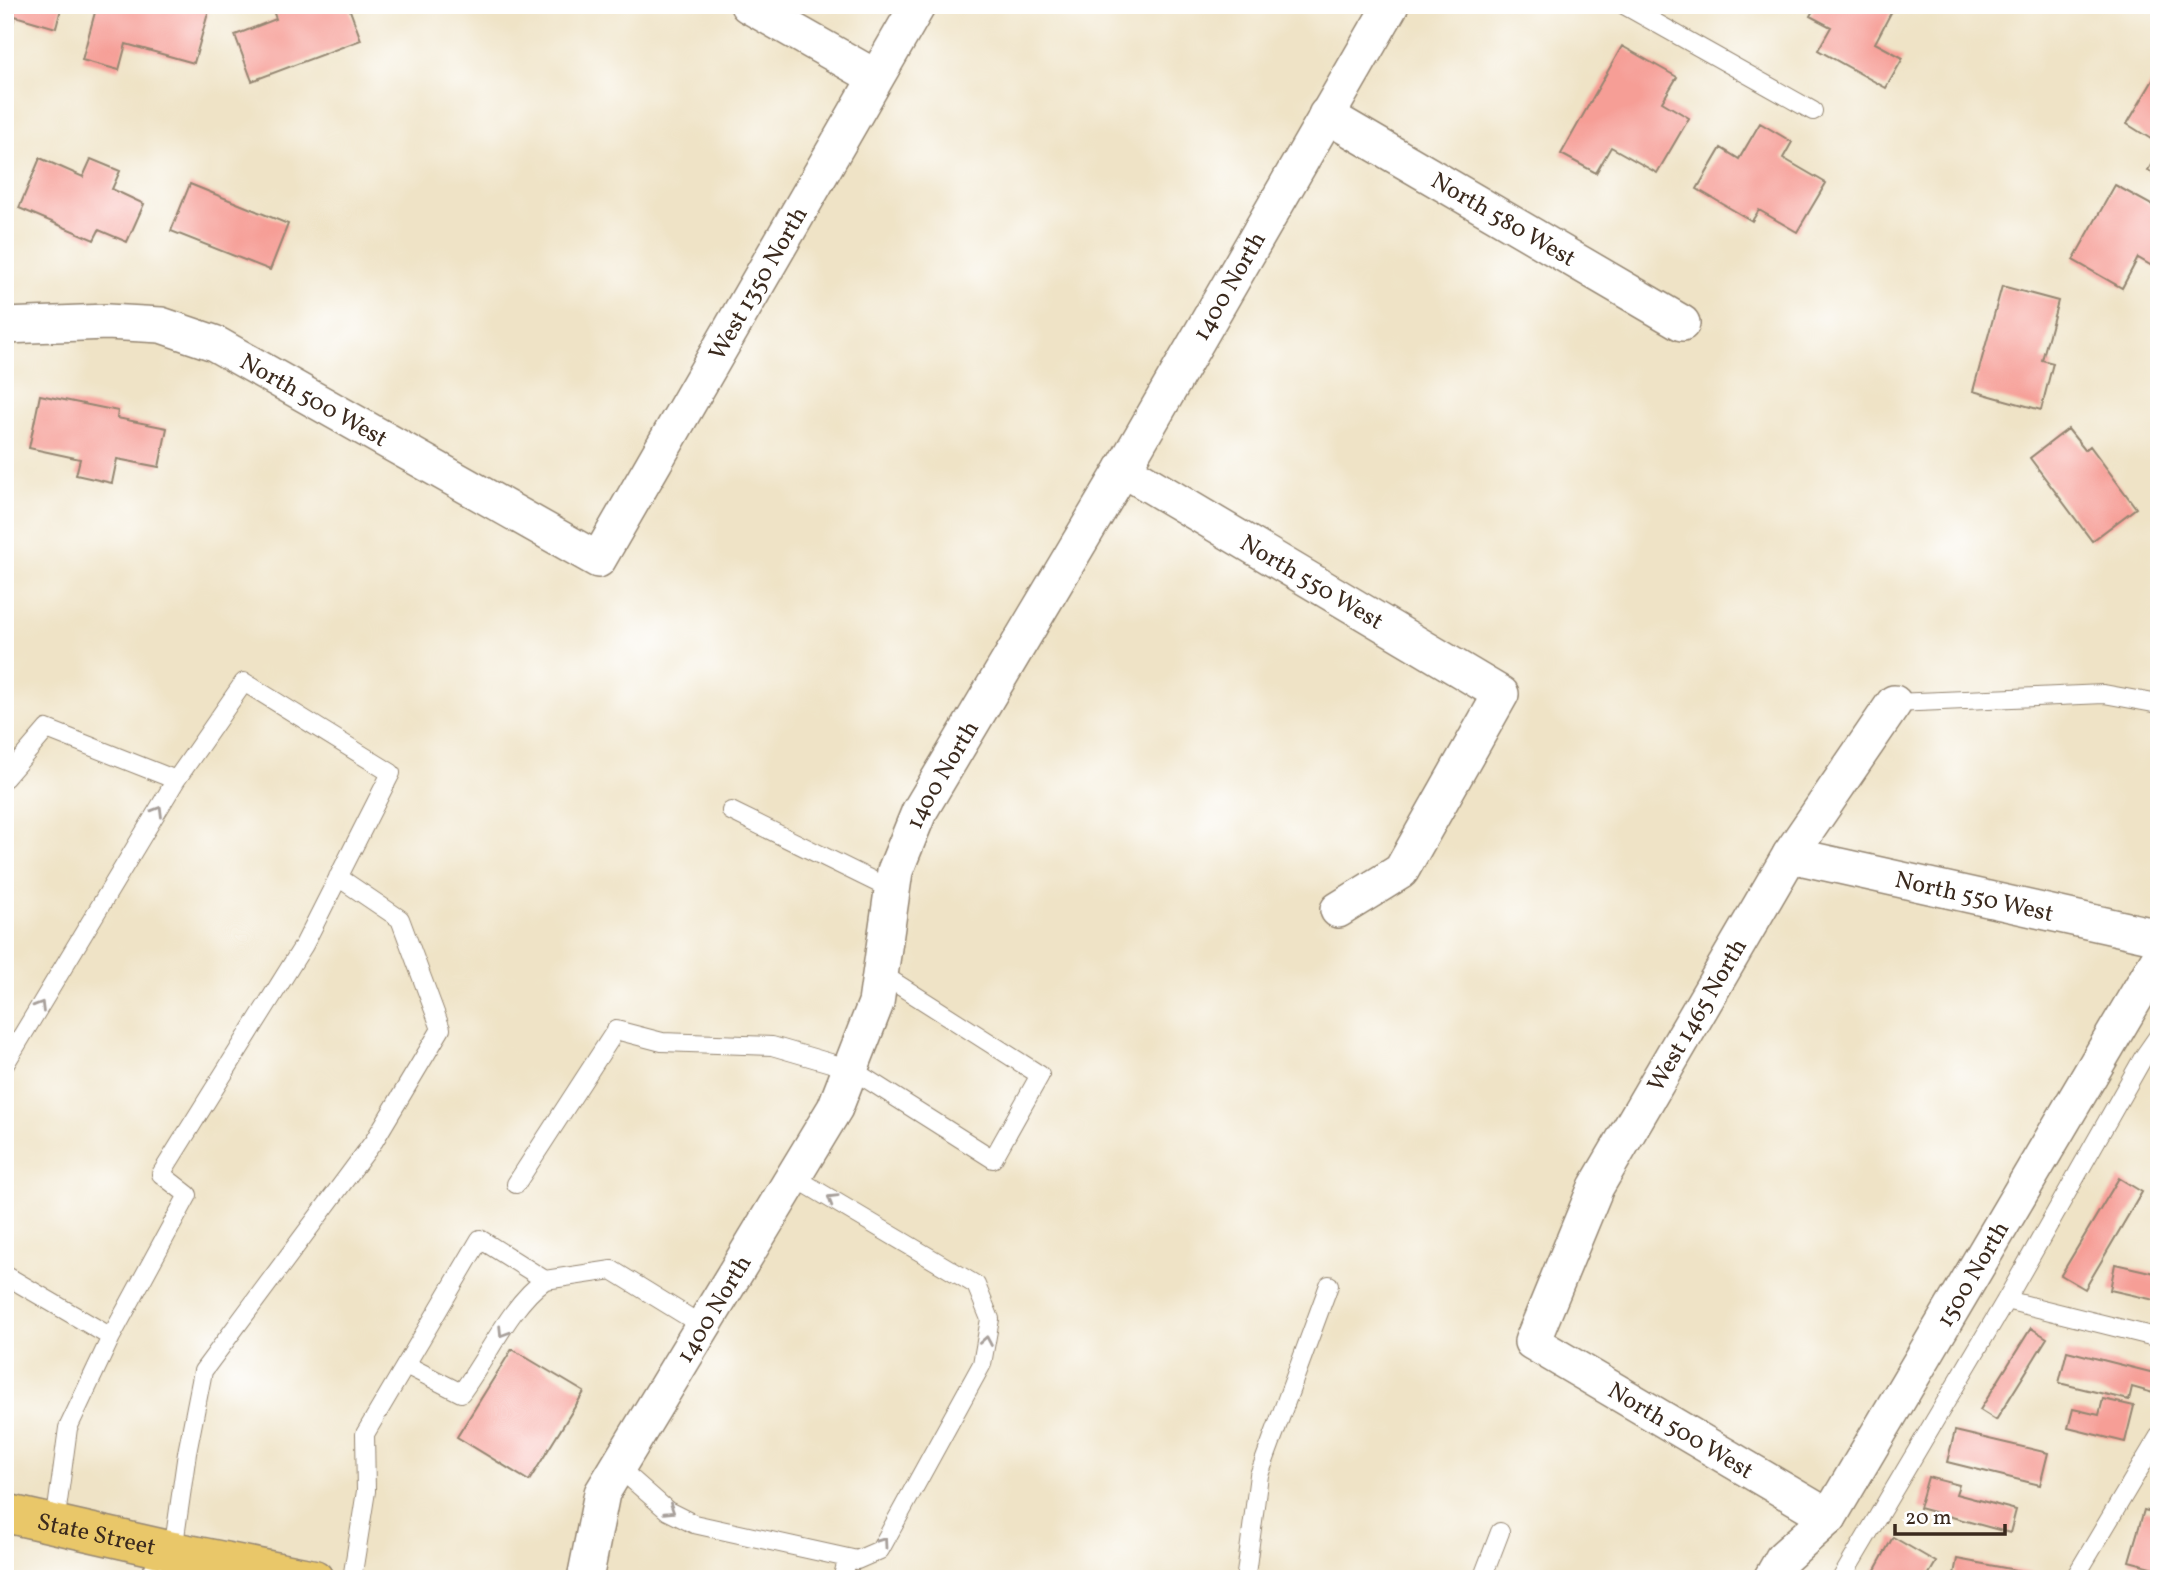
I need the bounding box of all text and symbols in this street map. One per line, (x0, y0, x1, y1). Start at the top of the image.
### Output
street label: North 580 West (1424, 165, 1582, 276)
street label: West 1350 North (702, 201, 817, 367)
street label: 1400 North (1186, 226, 1275, 348)
street label: North 500 West (233, 346, 393, 457)
street label: North 550 West (1233, 527, 1389, 639)
street label: 1400 North (899, 715, 988, 835)
one-way arrow (149, 805, 162, 818)
street label: North 550 West (1891, 864, 2057, 932)
street label: West 1465 North (1640, 933, 1757, 1099)
one-way arrow (32, 1000, 45, 1013)
one-way arrow (826, 1194, 839, 1207)
street label: 1500 North (1930, 1216, 2019, 1334)
street label: 1400 North (669, 1249, 761, 1370)
one-way arrow (498, 1324, 511, 1337)
one-way arrow (978, 1335, 993, 1347)
street label: North 500 West (1601, 1375, 1759, 1489)
scale bar (1895, 1493, 2005, 1537)
one-way arrow (662, 1502, 675, 1515)
text: 20 m (1905, 1504, 1951, 1533)
street label: State Street (34, 1506, 159, 1566)
one-way arrow (875, 1537, 887, 1550)

